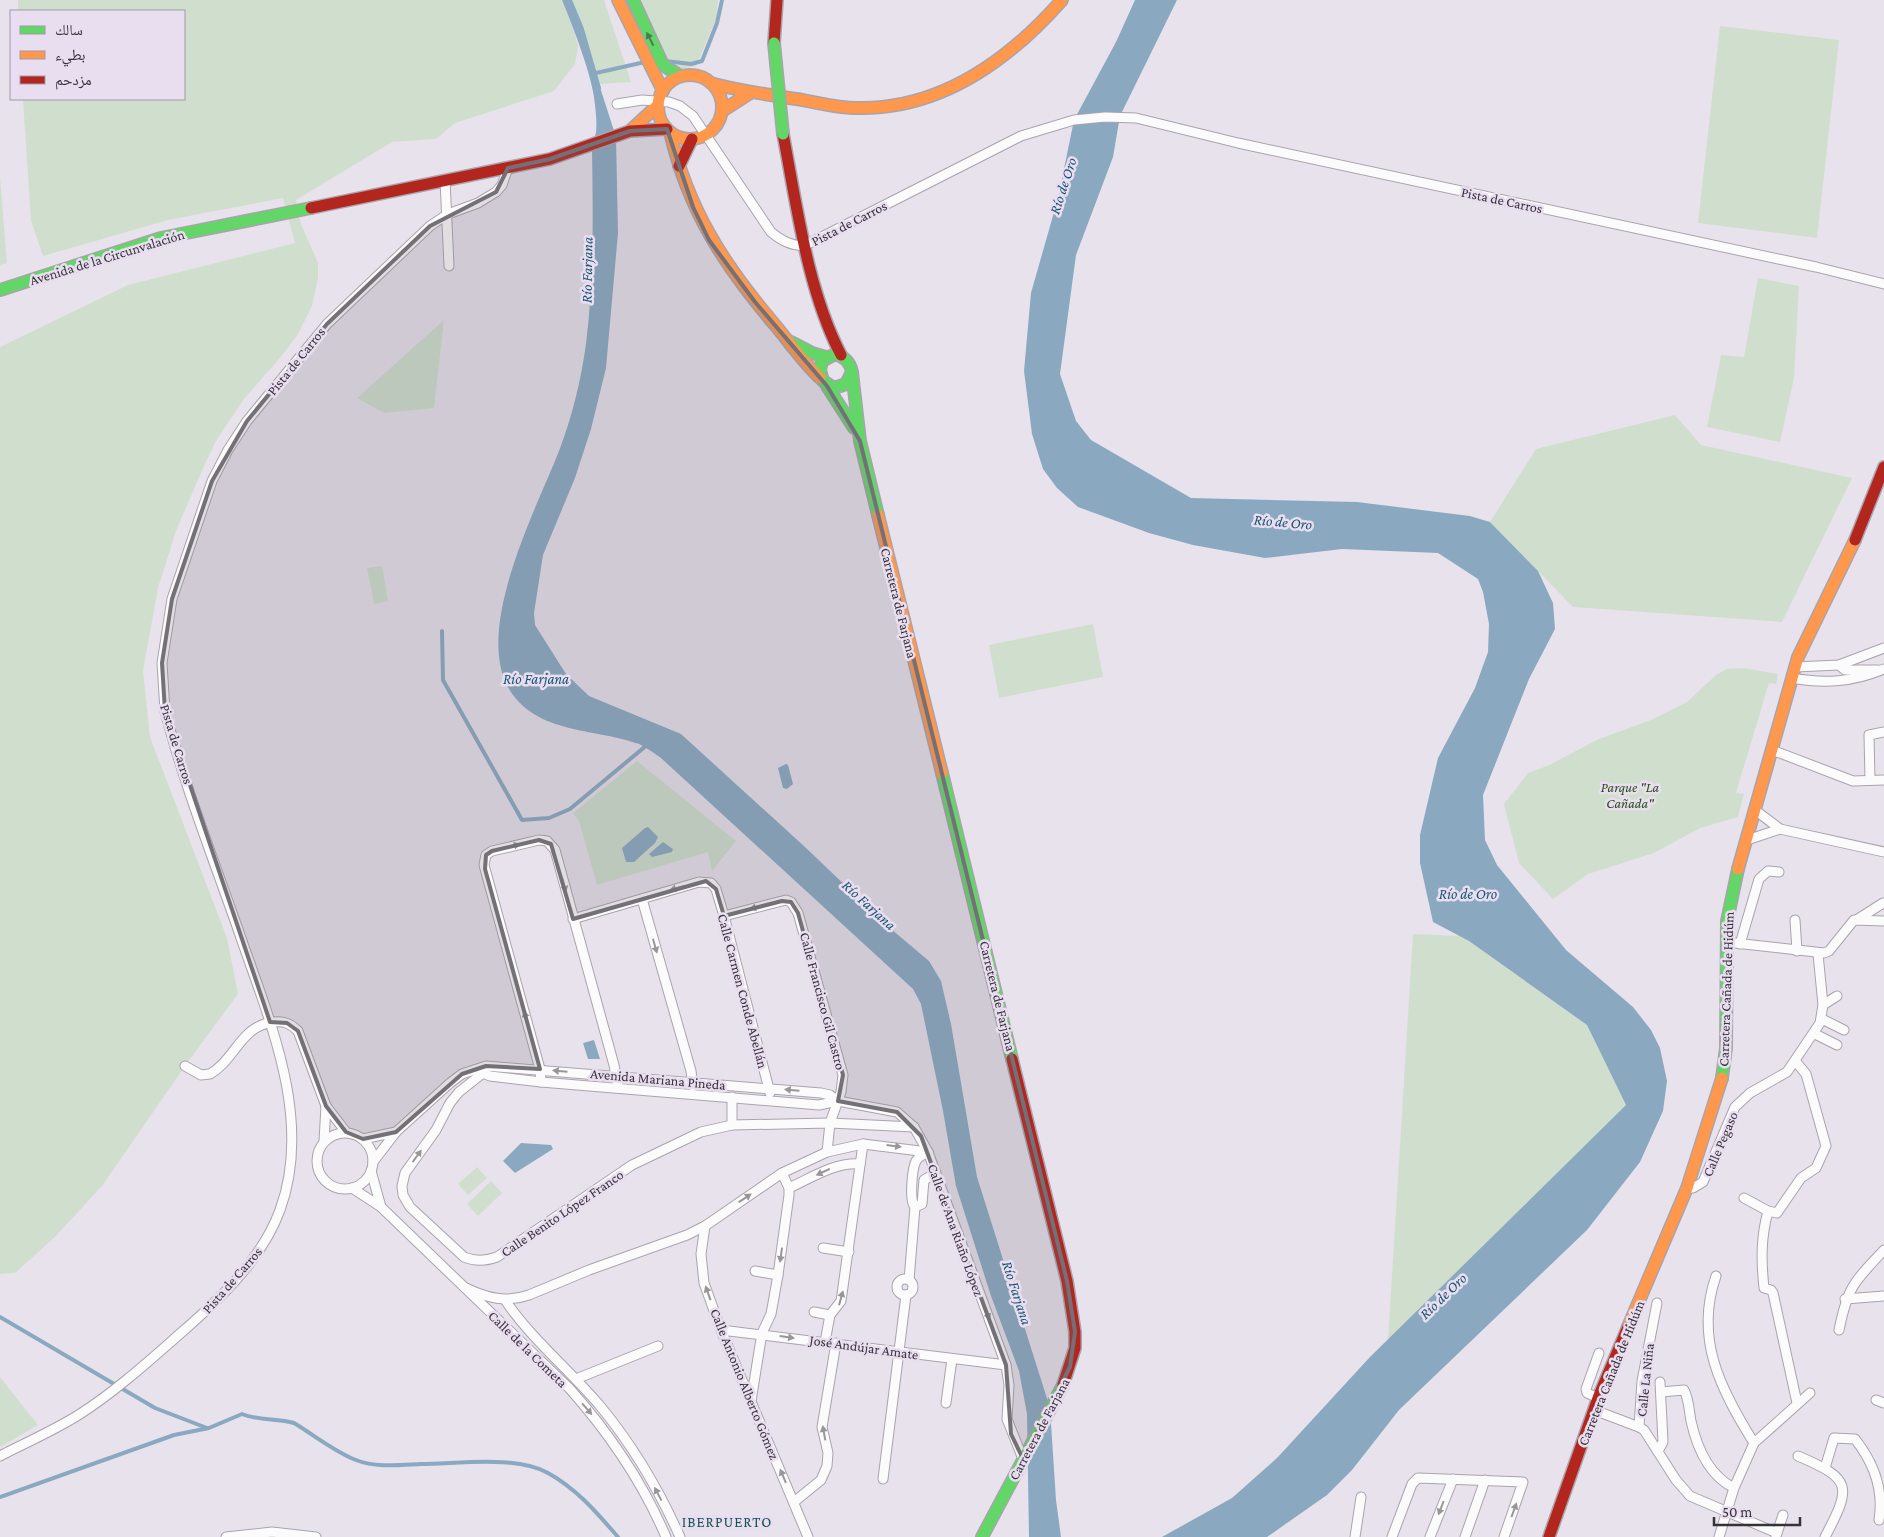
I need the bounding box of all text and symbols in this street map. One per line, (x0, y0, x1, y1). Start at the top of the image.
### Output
legend (10, 10, 185, 100)
text: سالك (55, 22, 83, 38)
one-way arrow (646, 32, 654, 46)
text: بطيء (55, 47, 85, 67)
text: مزدحم (55, 72, 92, 90)
water label: Río de Oro (1046, 156, 1080, 216)
street label: Pista de Carros (1460, 184, 1544, 216)
street label: Pista de Carros (808, 197, 890, 249)
street label: Avenida de la Circunvalación (28, 226, 187, 288)
water label: Río Farjana (578, 237, 597, 303)
street label: Pista de Carros (264, 324, 328, 398)
water label: Río de Oro (1253, 511, 1313, 533)
street label: Carretera de Farjana (877, 546, 921, 661)
water label: Río Farjana (503, 671, 569, 688)
street label: Pista de Carros (157, 702, 197, 786)
park label: Parque "La Cañada" (1601, 779, 1660, 811)
one-way arrow (506, 842, 521, 850)
water label: Río Farjana (838, 877, 899, 934)
one-way arrow (560, 878, 568, 893)
one-way arrow (669, 885, 684, 893)
water label: Río de Oro (1439, 886, 1497, 902)
one-way arrow (750, 904, 765, 912)
street label: Carretera Cañada de Hidúm (1715, 911, 1737, 1067)
street label: Calle Carmen Conde Abellán (715, 912, 771, 1071)
street label: Calle Francisco Gil Castro (797, 930, 849, 1072)
one-way arrow (652, 938, 660, 953)
street label: Carretera de Farjana (976, 939, 1020, 1054)
one-way arrow (521, 1010, 529, 1025)
street label: Avenida Mariana Pineda (590, 1065, 727, 1093)
one-way arrow (552, 1067, 568, 1075)
one-way arrow (783, 1086, 799, 1094)
street label: Calle Pegaso (1699, 1109, 1741, 1179)
one-way arrow (886, 1142, 902, 1150)
one-way arrow (412, 1150, 422, 1163)
street label: Calle de Ana Riaño López (925, 1162, 987, 1299)
street label: Calle Benito López Franco (498, 1166, 626, 1260)
one-way arrow (816, 1167, 831, 1176)
one-way arrow (738, 1193, 751, 1203)
street label: Pista de Carros (199, 1244, 265, 1316)
one-way arrow (777, 1248, 785, 1264)
water label: Río Farjana (998, 1259, 1035, 1327)
water label: Río de Oro (1416, 1270, 1470, 1322)
one-way arrow (704, 1285, 712, 1300)
one-way arrow (837, 1290, 845, 1305)
street label: Carretera Cañada de Hidúm (1575, 1298, 1647, 1448)
street label: Calle Antonio Alberto Gómez (707, 1306, 783, 1462)
one-way arrow (983, 1306, 991, 1321)
street label: Calle de la Cometa (485, 1307, 571, 1391)
street label: José Andújar Amate (807, 1331, 919, 1364)
one-way arrow (780, 1333, 796, 1341)
street label: Calle La Niña (1633, 1342, 1657, 1418)
street label: Carretera de Farjana (1005, 1375, 1074, 1483)
one-way arrow (581, 1402, 593, 1414)
one-way arrow (820, 1425, 828, 1441)
one-way arrow (778, 1469, 786, 1483)
one-way arrow (654, 1486, 662, 1501)
scale bar (1714, 1494, 1800, 1526)
one-way arrow (1437, 1501, 1445, 1516)
one-way arrow (1510, 1502, 1518, 1517)
text: 50 m (1722, 1504, 1752, 1520)
district label: IBERPUERTO (682, 1514, 772, 1530)

